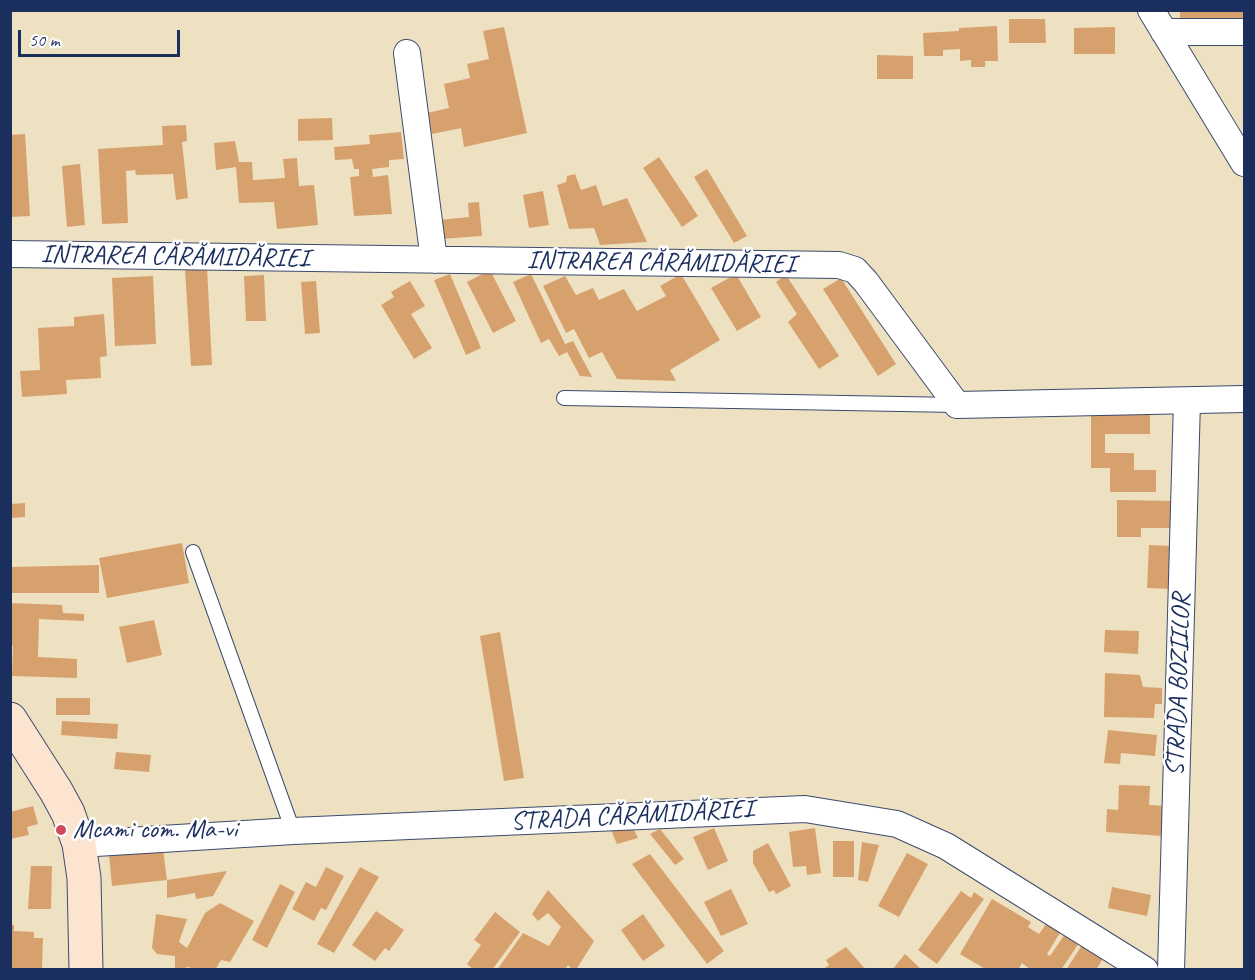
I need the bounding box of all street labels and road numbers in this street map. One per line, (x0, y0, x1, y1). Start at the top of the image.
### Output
street label: INTRAREA CĂRĂMIDĂRIEI (41, 239, 309, 275)
street label: INTRAREA CĂRĂMIDĂRIEI (527, 245, 795, 281)
street label: STRADA BOZIILOR (1160, 593, 1198, 777)
street label: STRADA CĂRĂMIDĂRIEI (510, 794, 754, 838)

